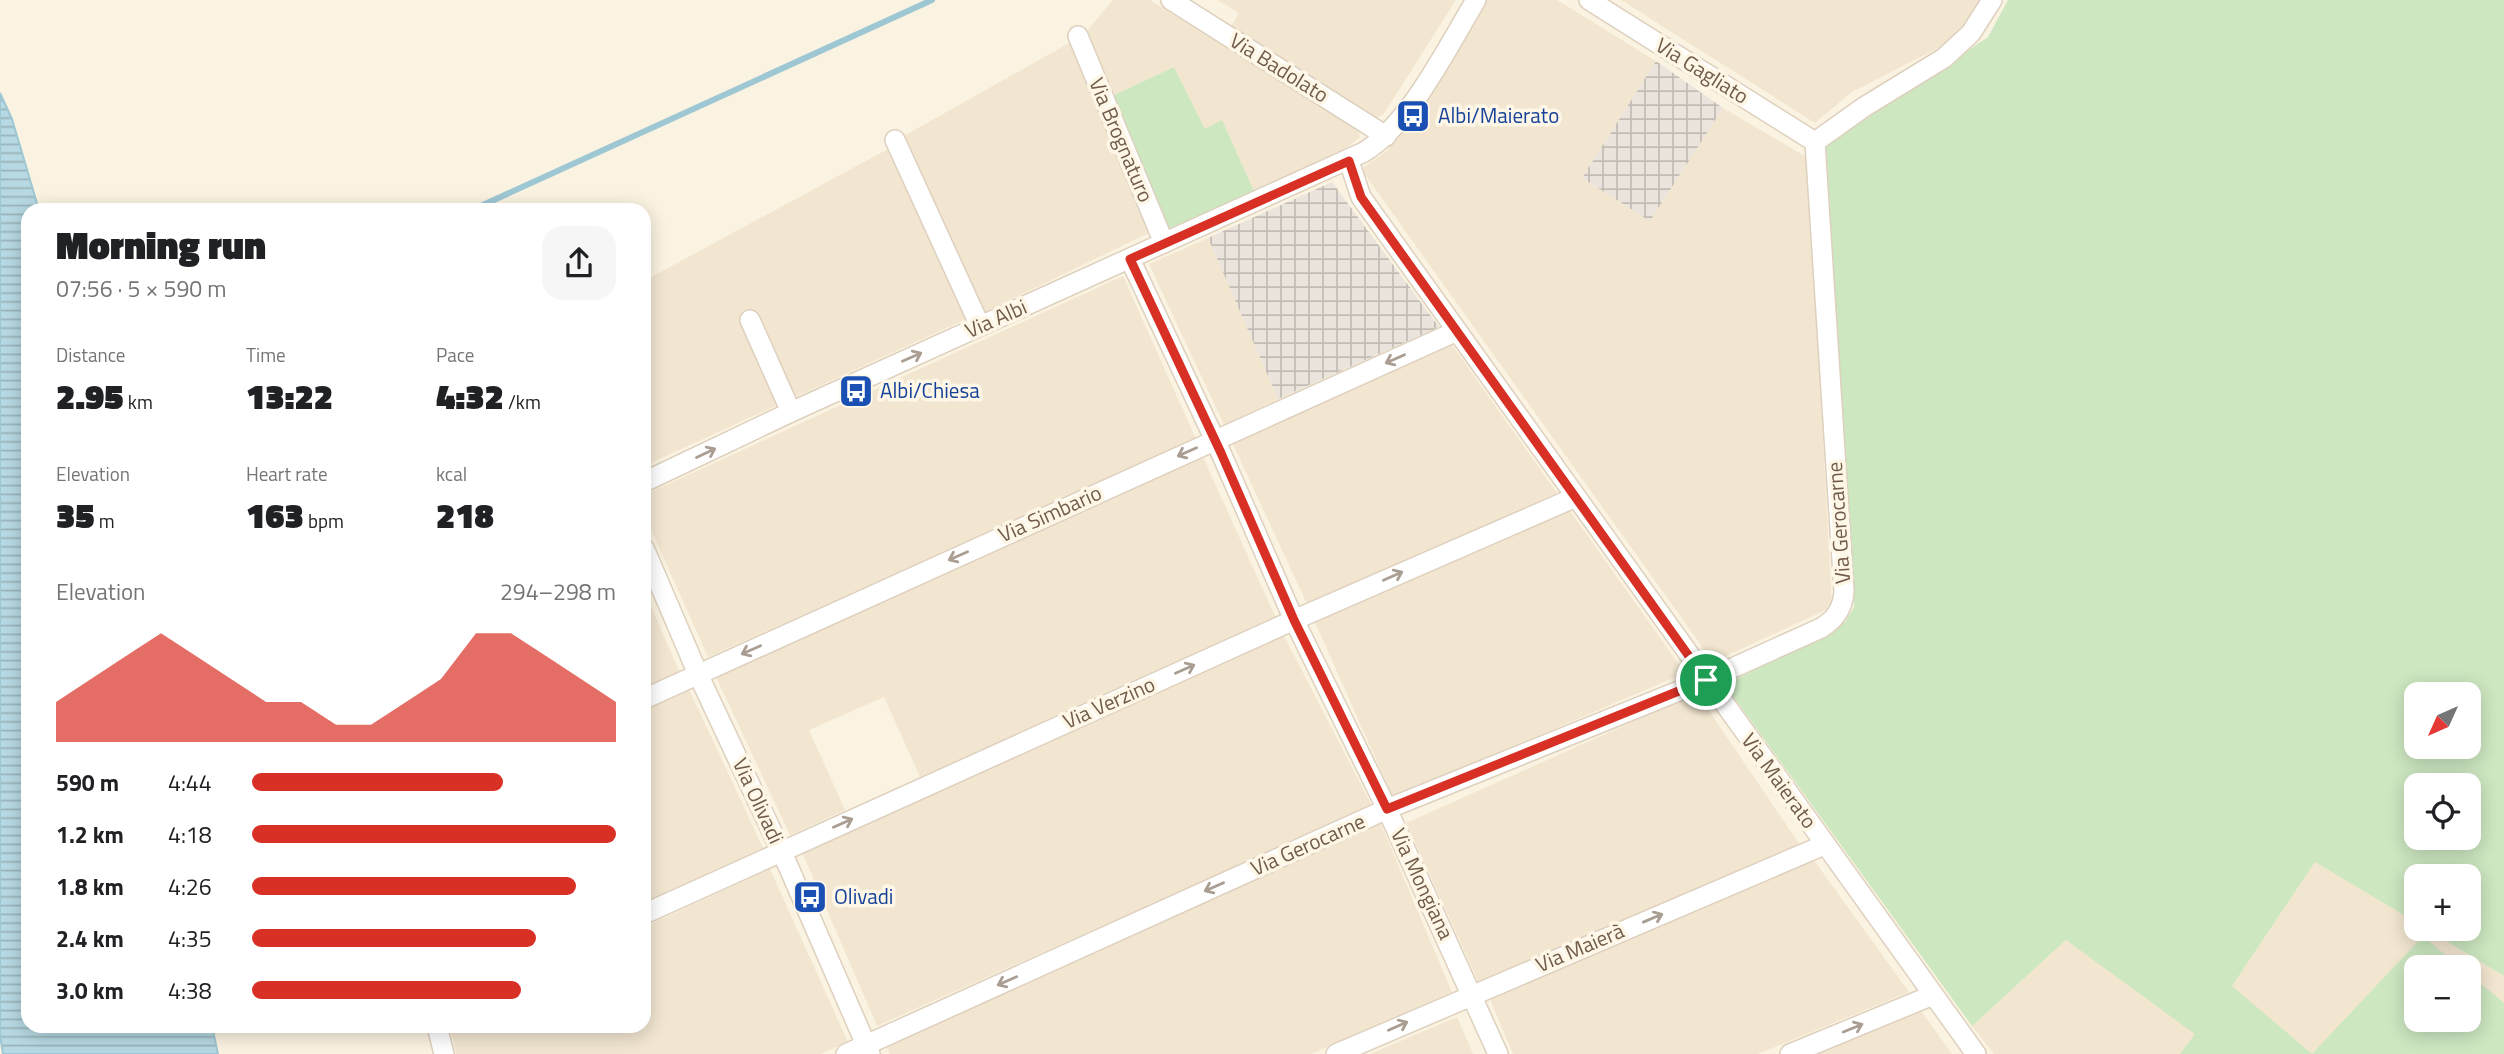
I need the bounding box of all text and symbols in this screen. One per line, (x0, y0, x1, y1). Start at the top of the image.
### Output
street label: Via Badolato (1224, 24, 1335, 110)
street label: Via Gagliato (1650, 29, 1755, 111)
street label: Via Brognaturo (1081, 72, 1162, 207)
bus stop icon: Albi/Maierato (1394, 97, 1432, 135)
place label: Albi/Maierato (1438, 99, 1559, 131)
text: Morning run (56, 216, 266, 274)
button: share (542, 226, 616, 300)
text: 07:56 · 5 × 590 m (56, 271, 226, 306)
street label: Via Albi (959, 290, 1032, 346)
text: Distance (56, 340, 125, 369)
text: Time (246, 340, 286, 369)
text: Pace (436, 340, 474, 369)
one-way arrow (901, 350, 922, 363)
one-way arrow (1385, 353, 1406, 366)
text: 2.95 (56, 369, 124, 423)
text: 13:22 (246, 369, 333, 423)
text: 4:32 (436, 369, 504, 423)
bus stop icon: Albi/Chiesa (837, 372, 875, 410)
place label: Albi/Chiesa (880, 374, 980, 406)
text: km (124, 387, 153, 416)
text: /km (504, 387, 541, 416)
one-way arrow (695, 446, 716, 459)
one-way arrow (1177, 446, 1198, 459)
text: Elevation (56, 459, 130, 488)
text: Heart rate (246, 459, 328, 488)
text: kcal (436, 459, 467, 488)
street label: Via Gerocarne (1818, 461, 1858, 585)
street label: Via Simbario (993, 476, 1106, 550)
text: 35 (56, 488, 95, 542)
text: 163 (246, 488, 304, 542)
text: 218 (436, 488, 494, 542)
text: m (95, 506, 115, 535)
text: bpm (304, 506, 344, 535)
one-way arrow (948, 550, 969, 563)
one-way arrow (1381, 569, 1403, 582)
text: Elevation (56, 574, 145, 609)
text: 294–298 m (500, 574, 616, 609)
one-way arrow (740, 644, 762, 657)
pin (1676, 650, 1736, 710)
icon: arrive (1687, 661, 1725, 699)
one-way arrow (1174, 662, 1195, 675)
street label: Via Verzino (1057, 668, 1160, 737)
north arrow (2404, 682, 2482, 760)
map controls (2404, 682, 2481, 1032)
street label: Via Maierato (1734, 726, 1826, 835)
street label: Via Olivadi (725, 752, 793, 849)
text: 590 m (56, 765, 119, 800)
text: 4:44 (168, 765, 212, 800)
button: locate (2404, 773, 2481, 850)
street label: Via Gerocarne (1245, 805, 1370, 884)
one-way arrow (832, 816, 854, 829)
text: 1.2 km (56, 817, 124, 852)
text: 4:18 (168, 817, 212, 852)
street label: Via Mongiana (1383, 823, 1463, 945)
button: + (2404, 864, 2481, 941)
text: 1.8 km (56, 869, 124, 904)
text: 4:26 (168, 869, 212, 904)
bus stop icon: Olivadi (791, 878, 829, 916)
place label: Olivadi (834, 880, 893, 912)
one-way arrow (1204, 881, 1225, 894)
one-way arrow (1641, 910, 1663, 923)
street label: Via Maierà (1530, 914, 1629, 980)
text: 2.4 km (56, 921, 124, 956)
text: 4:35 (168, 921, 212, 956)
button: − (2404, 955, 2481, 1032)
text: 3.0 km (56, 973, 124, 1008)
text: 4:38 (168, 973, 212, 1008)
one-way arrow (997, 975, 1018, 988)
one-way arrow (1387, 1019, 1409, 1032)
one-way arrow (1842, 1021, 1864, 1034)

